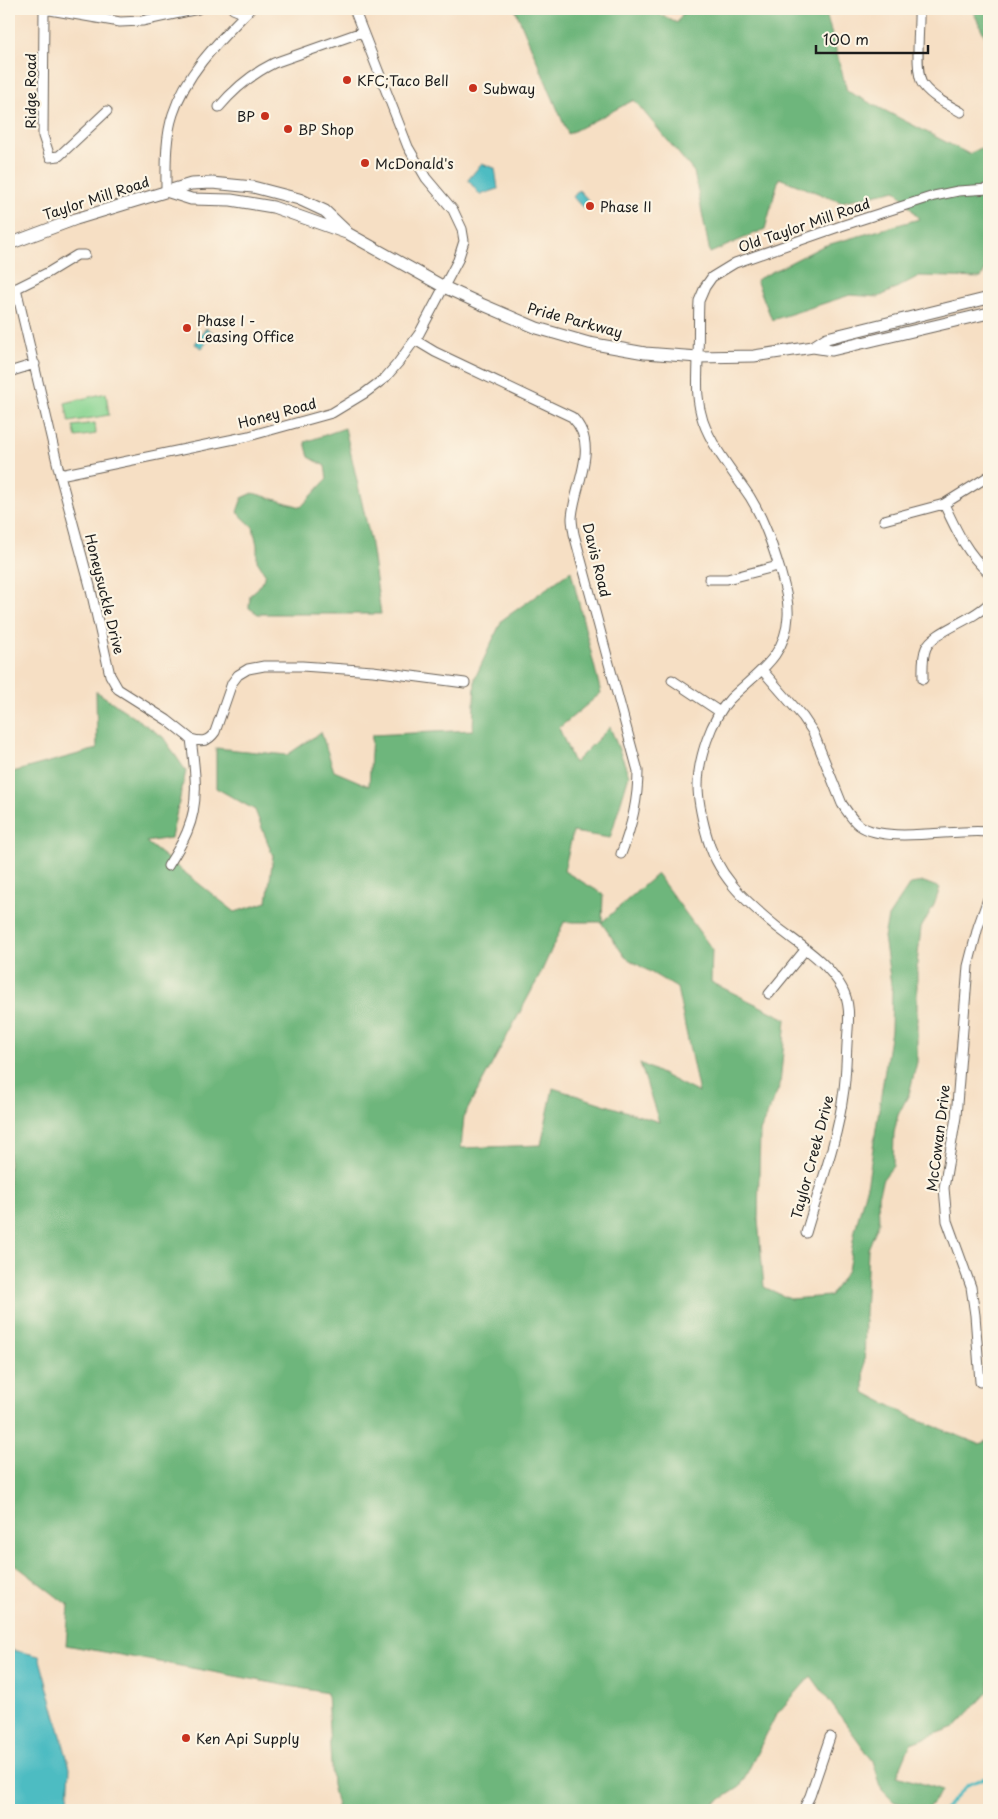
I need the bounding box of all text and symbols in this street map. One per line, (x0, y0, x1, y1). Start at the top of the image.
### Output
scale bar (816, 22, 928, 54)
text: 100 m (823, 27, 869, 50)
street label: Ridge Road (20, 53, 41, 129)
place label: KFC;Taco Bell (357, 70, 449, 91)
marker: KFC;Taco Bell (341, 74, 353, 86)
place label: Subway (483, 78, 535, 99)
marker: Subway (467, 82, 479, 94)
place label: BP (237, 106, 255, 127)
marker: BP (259, 110, 271, 122)
place label: BP Shop (298, 119, 354, 140)
marker: BP Shop (282, 123, 294, 135)
place label: McDonald's (375, 153, 454, 174)
marker: McDonald's (359, 157, 371, 169)
street label: Taylor Mill Road (40, 171, 152, 225)
street label: Old Taylor Mill Road (735, 193, 873, 257)
place label: Phase II (600, 196, 652, 217)
marker: Phase II (584, 200, 596, 212)
street label: Pride Parkway (525, 297, 625, 343)
place label: Phase I - Leasing Office (197, 310, 294, 347)
marker: Phase I - Leasing Office (181, 322, 193, 334)
street label: Honey Road (235, 392, 319, 434)
street label: Davis Road (578, 521, 616, 599)
street label: Honeysuckle Drive (80, 531, 130, 657)
street label: McCowan Drive (921, 1083, 955, 1193)
street label: Taylor Creek Drive (785, 1093, 839, 1221)
place label: Ken Api Supply (196, 1728, 299, 1749)
marker: Ken Api Supply (180, 1732, 192, 1744)

